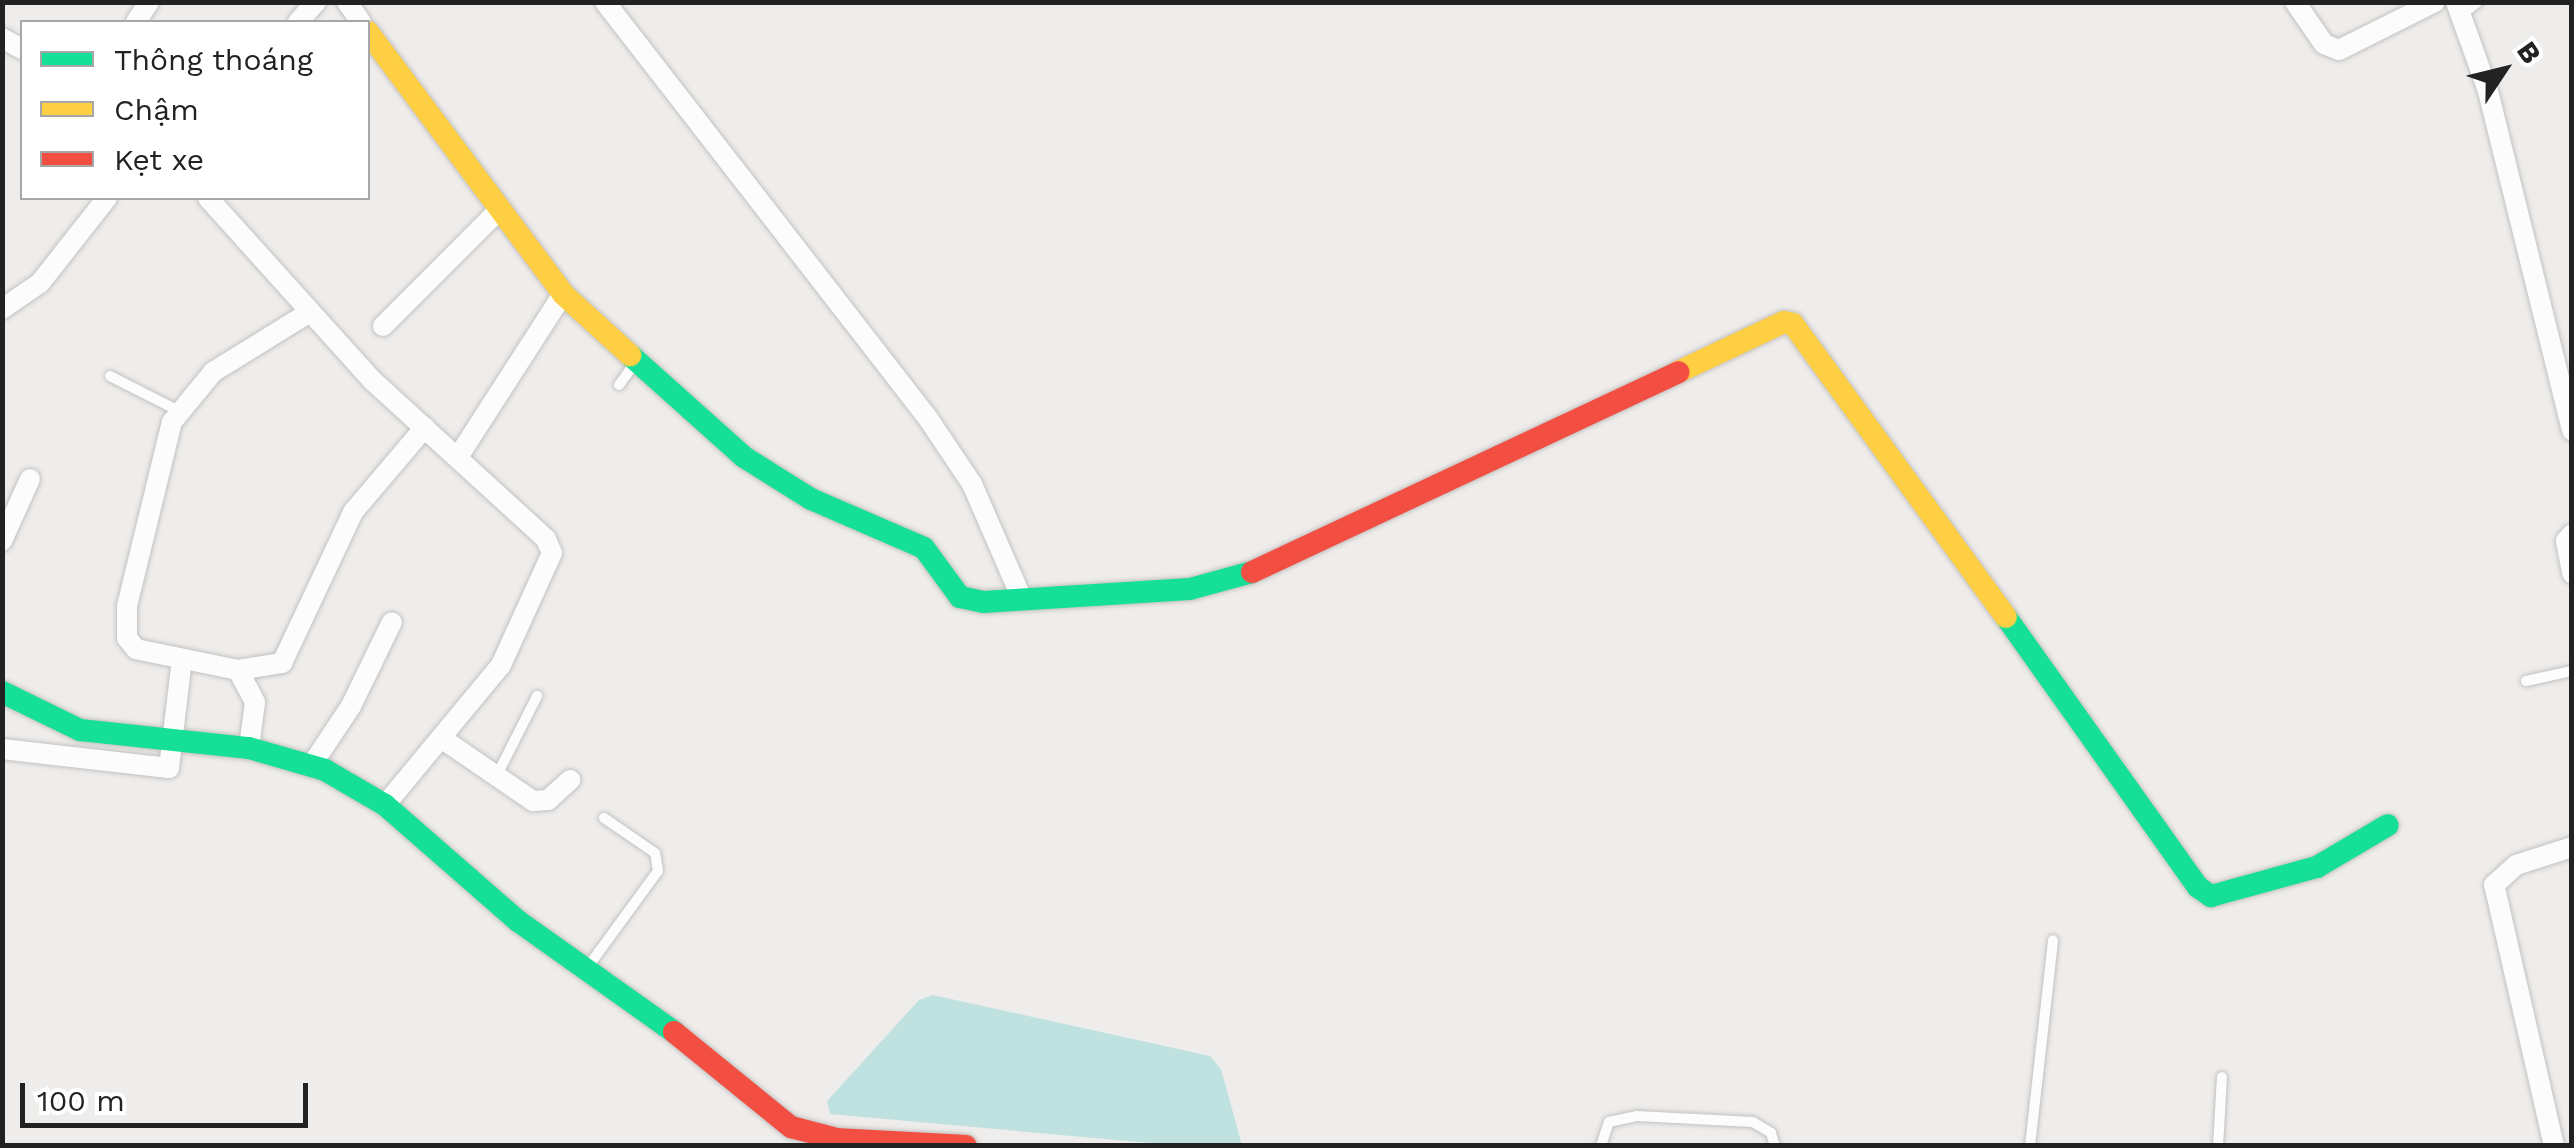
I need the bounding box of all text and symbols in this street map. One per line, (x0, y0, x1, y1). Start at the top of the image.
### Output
legend (20, 20, 370, 200)
north arrow (2454, 20, 2554, 120)
text: B (2510, 35, 2548, 70)
text: Thông thoáng (114, 42, 313, 77)
text: Chậm (114, 92, 199, 127)
text: Kẹt xe (114, 142, 204, 177)
scale bar (25, 1063, 312, 1125)
text: 100 m (37, 1083, 125, 1118)

